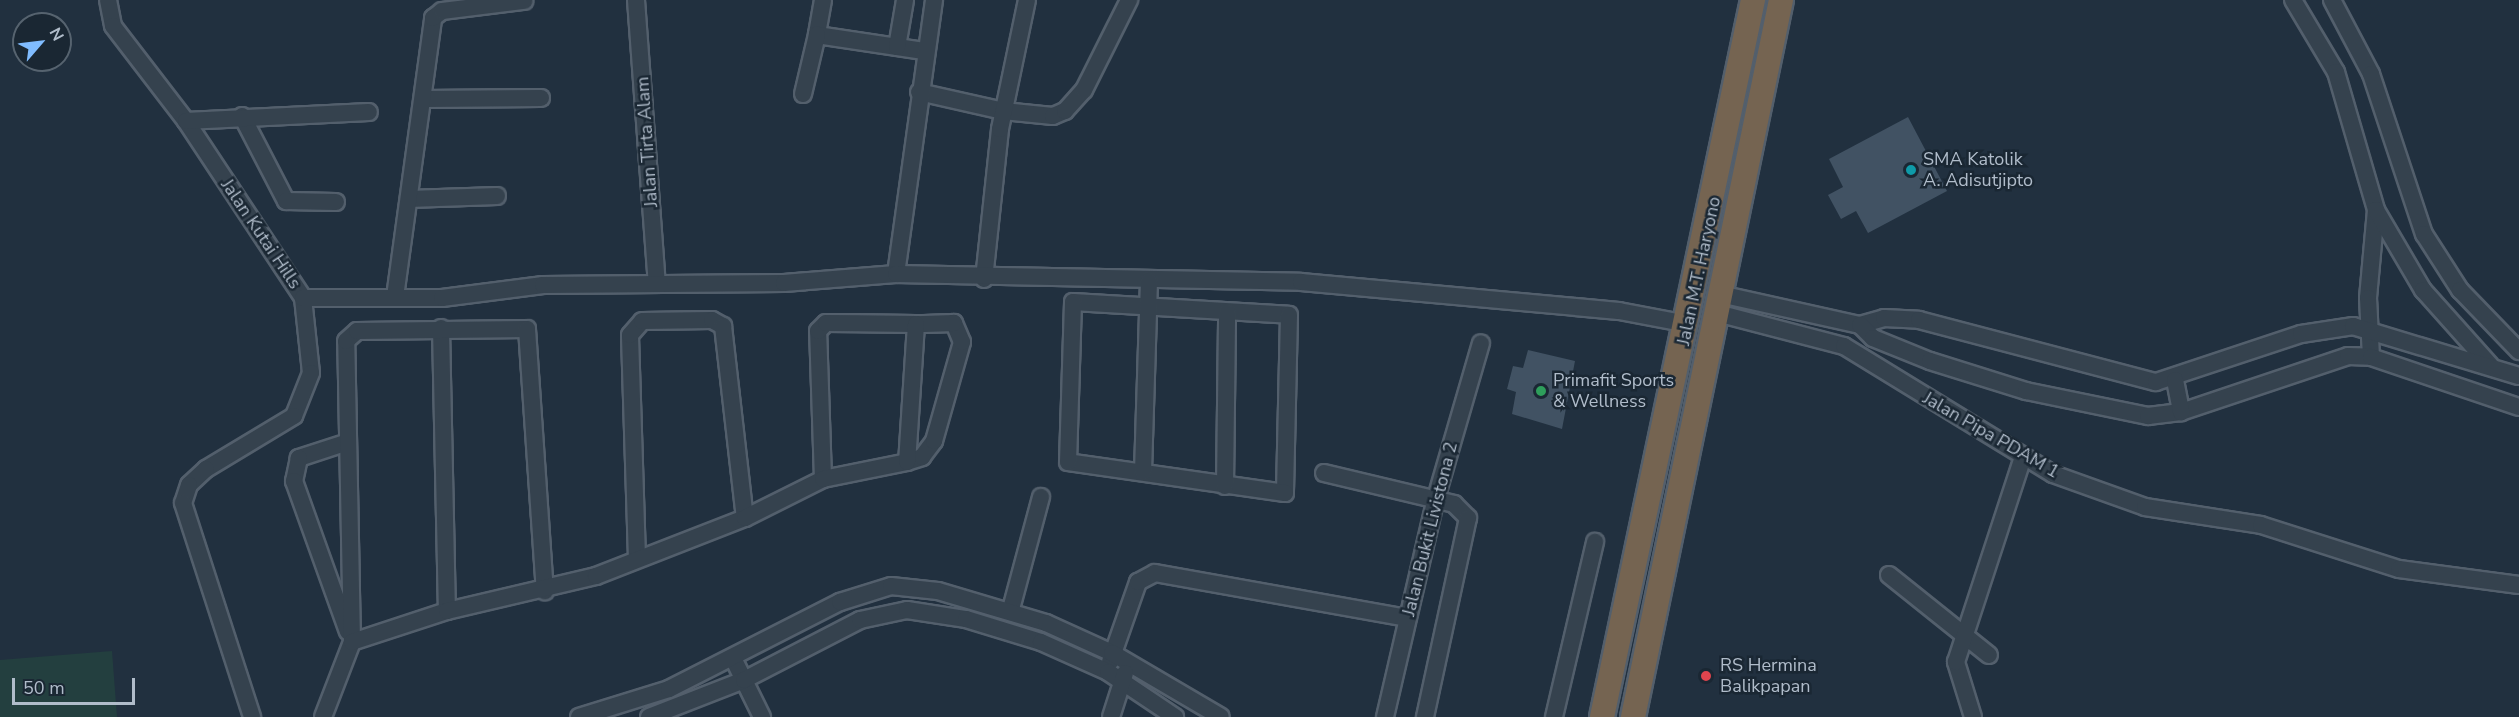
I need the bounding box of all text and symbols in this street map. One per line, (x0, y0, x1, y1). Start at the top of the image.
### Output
north arrow (12, 12, 72, 72)
text: N (44, 24, 69, 45)
street label: Jalan Tirta Alam (632, 76, 662, 208)
place label: SMA Katolik A. Adisutjipto (1923, 149, 2033, 192)
marker: SMA Katolik A. Adisutjipto (1904, 163, 1918, 177)
street label: Jalan Kutai Hills (216, 175, 306, 293)
street label: Jalan M.T. Haryono (1673, 195, 1725, 347)
place label: Primafit Sports & Wellness (1553, 370, 1674, 412)
marker: Primafit Sports & Wellness (1534, 384, 1548, 398)
street label: Jalan Pipa PDAM 1 (1919, 387, 2063, 483)
street label: Jalan Bukit Livistona 2 (1398, 440, 1462, 618)
place label: RS Hermina Balikpapan (1720, 655, 1817, 698)
scale bar (15, 666, 138, 704)
marker: RS Hermina Balikpapan (1697, 667, 1715, 685)
text: 50 m (23, 676, 65, 700)

